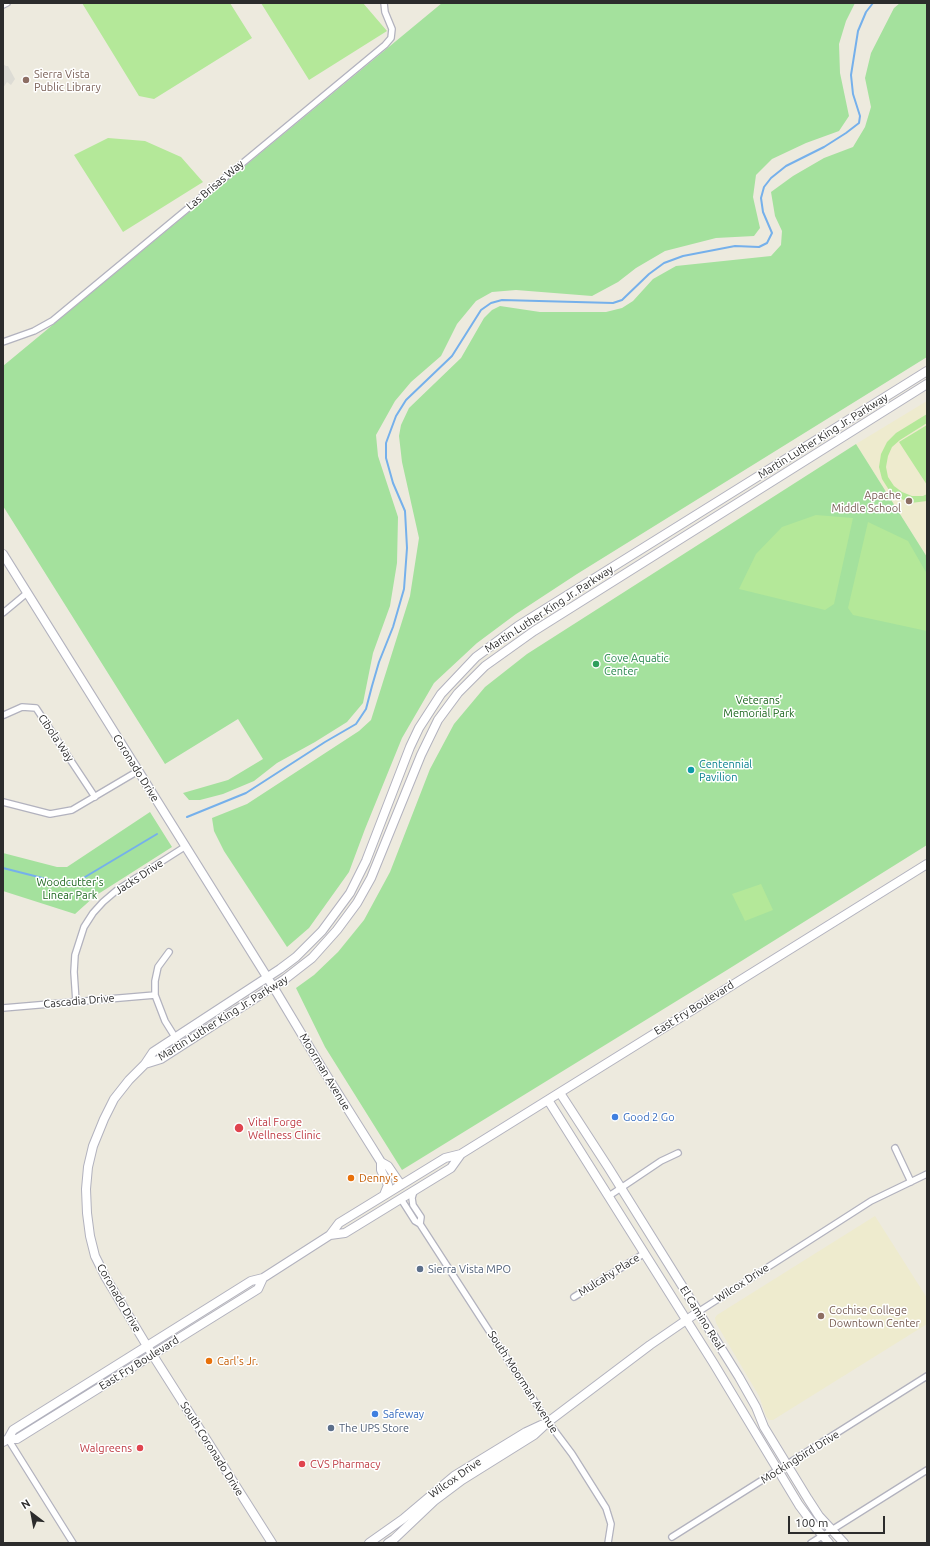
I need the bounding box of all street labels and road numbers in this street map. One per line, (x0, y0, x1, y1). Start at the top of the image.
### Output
street label: Las Brisas Way (184, 157, 246, 213)
street label: Martin Luther King Jr. Parkway (756, 390, 890, 482)
street label: Martin Luther King Jr. Parkway (482, 562, 616, 656)
street label: Cibola Way (35, 712, 77, 764)
street label: Coronado Drive (110, 732, 162, 804)
street label: Jacks Drive (112, 856, 166, 898)
street label: Martin Luther King Jr. Parkway (156, 972, 290, 1064)
street label: East Fry Boulevard (652, 978, 736, 1038)
street label: Cascadia Drive (43, 991, 115, 1011)
street label: Moorman Avenue (297, 1031, 353, 1113)
street label: Mulcahy Place (576, 1251, 642, 1299)
street label: Coronado Drive (94, 1261, 144, 1335)
street label: Wilcox Drive (713, 1261, 771, 1305)
street label: El Camino Real (677, 1284, 727, 1352)
street label: South Moorman Avenue (485, 1328, 561, 1436)
street label: East Fry Boulevard (97, 1333, 181, 1393)
street label: South Coronado Drive (178, 1399, 246, 1499)
street label: Mockingbird Drive (758, 1428, 842, 1486)
street label: Wilcox Drive (426, 1455, 484, 1501)

